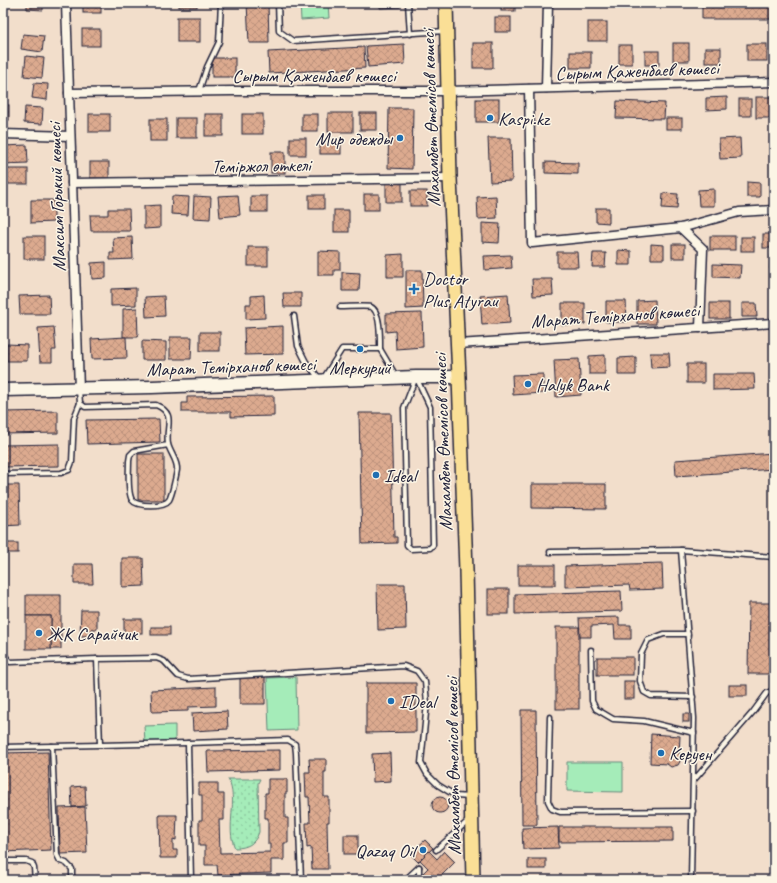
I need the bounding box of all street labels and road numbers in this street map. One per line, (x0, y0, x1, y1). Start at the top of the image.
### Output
street label: Махамбет Өтемісов көшесі (416, 26, 446, 207)
street label: Сырым Қаженбаев көшесі (555, 56, 722, 86)
street label: Сырым Қаженбаев көшесі (232, 64, 398, 88)
street label: Максим Горький көшесі (42, 120, 72, 272)
street label: Теміржол өткелі (211, 153, 313, 179)
street label: Марат Темірханов көшесі (530, 298, 703, 334)
street label: Махамбет Өтемісов көшесі (428, 350, 458, 531)
street label: Марат Темірханов көшесі (146, 352, 318, 382)
street label: Махамбет Өтемісов көшесі (439, 674, 467, 855)

